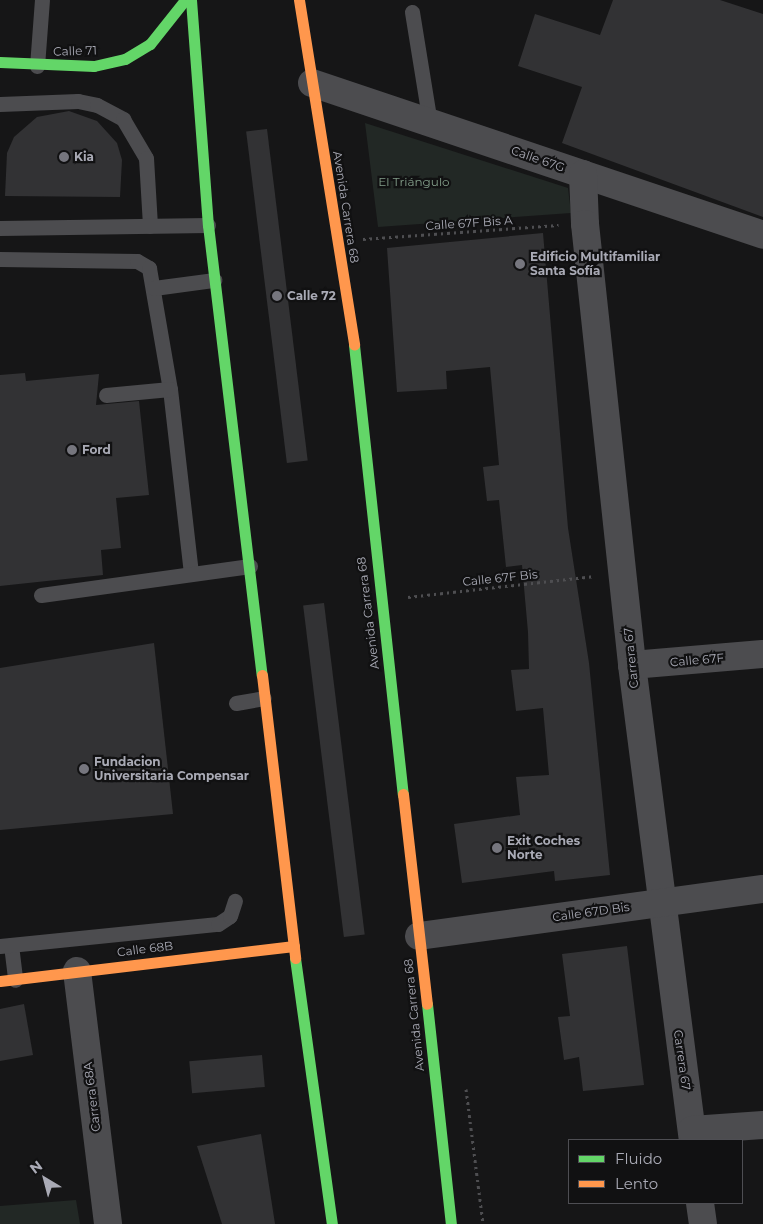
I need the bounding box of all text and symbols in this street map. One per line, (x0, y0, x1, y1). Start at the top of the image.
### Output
street label: Calle 71 (53, 43, 97, 59)
street label: Calle 67G (509, 143, 567, 175)
place label: Kia (74, 150, 94, 164)
street label: Avenida Carrera 68 (330, 150, 362, 264)
marker: Kia (58, 151, 70, 163)
park label: El Triángulo (378, 175, 450, 189)
street label: Calle 67F Bis A (425, 213, 513, 233)
place label: Edificio Multifamiliar Santa Sofía (530, 250, 660, 278)
marker: Edificio Multifamiliar Santa Sofía (514, 258, 526, 270)
place label: Calle 72 (287, 289, 336, 303)
marker: Calle 72 (271, 290, 283, 302)
place label: Ford (82, 443, 111, 457)
marker: Ford (66, 444, 78, 456)
street label: Avenida Carrera 68 (354, 556, 382, 670)
street label: Calle 67F Bis (462, 567, 538, 589)
street label: Carrera 67 (621, 627, 641, 689)
street label: Calle 67F (669, 650, 725, 670)
place label: Fundacion Universitaria Compensar (94, 755, 249, 783)
marker: Fundacion Universitaria Compensar (78, 763, 90, 775)
place label: Exit Coches Norte (507, 834, 580, 862)
marker: Exit Coches Norte (491, 842, 503, 854)
street label: Calle 67D Bis (551, 899, 631, 925)
street label: Calle 68B (116, 938, 174, 960)
street label: Avenida Carrera 68 (401, 958, 427, 1072)
street label: Carrera 67 (671, 1029, 693, 1091)
street label: Carrera 68A (81, 1061, 103, 1133)
legend (568, 1139, 743, 1204)
text: Fluido (615, 1149, 662, 1168)
north arrow (20, 1154, 70, 1204)
text: N (26, 1156, 46, 1178)
text: Lento (615, 1174, 658, 1193)

